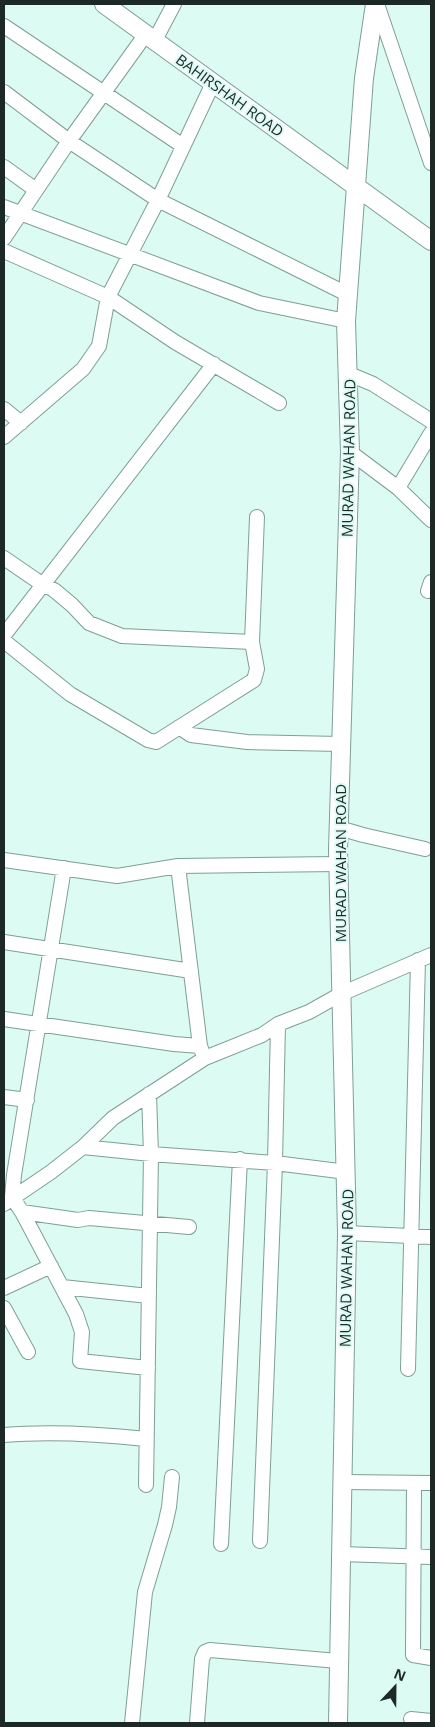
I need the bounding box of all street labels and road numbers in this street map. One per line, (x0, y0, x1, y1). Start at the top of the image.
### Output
street label: BAHIRSHAH ROAD (172, 49, 288, 141)
street label: MURAD WAHAN ROAD (337, 379, 359, 537)
street label: MURAD WAHAN ROAD (330, 784, 350, 942)
street label: MURAD WAHAN ROAD (335, 1189, 357, 1347)

